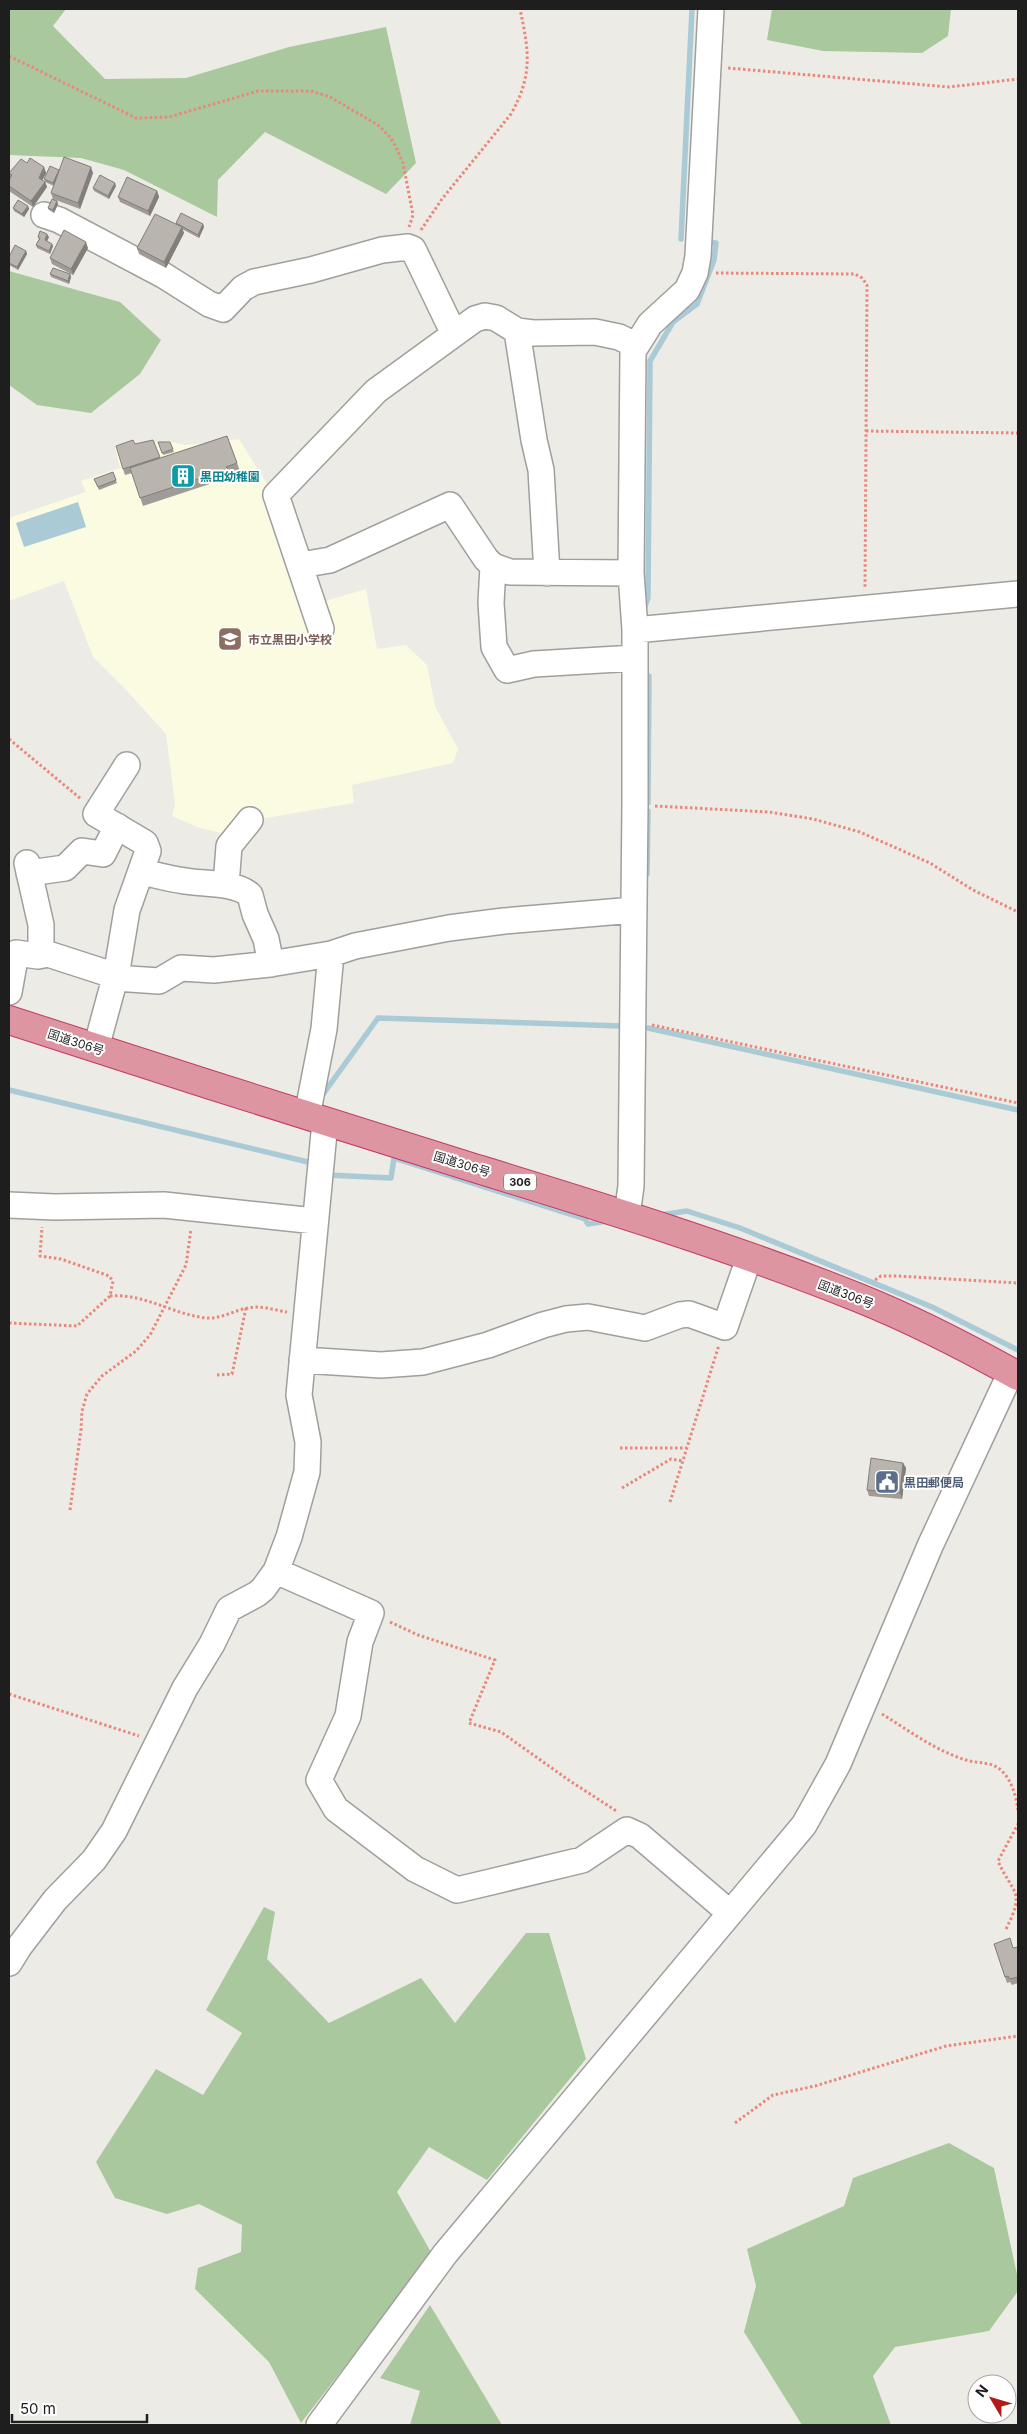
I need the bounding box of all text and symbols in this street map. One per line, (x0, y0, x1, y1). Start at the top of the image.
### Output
building icon: 黒田幼稚園 (170, 463, 196, 489)
place label: 黒田幼稚園 (200, 469, 260, 484)
school or university icon: 市立黒田小学校 (217, 626, 243, 652)
place label: 市立黒田小学校 (248, 632, 332, 647)
street label: 国道306号 (46, 1026, 106, 1058)
street label: 国道306号 (432, 1148, 492, 1180)
road number: 306 (504, 1174, 536, 1190)
street label: 国道306号 (816, 1277, 876, 1311)
public building icon: 黒田郵便局 (874, 1469, 900, 1495)
place label: 黒田郵便局 (904, 1475, 964, 1490)
north arrow (967, 2374, 1017, 2424)
text: N (971, 2381, 991, 2400)
scale bar (12, 2392, 148, 2424)
text: 50 m (20, 2399, 56, 2418)

